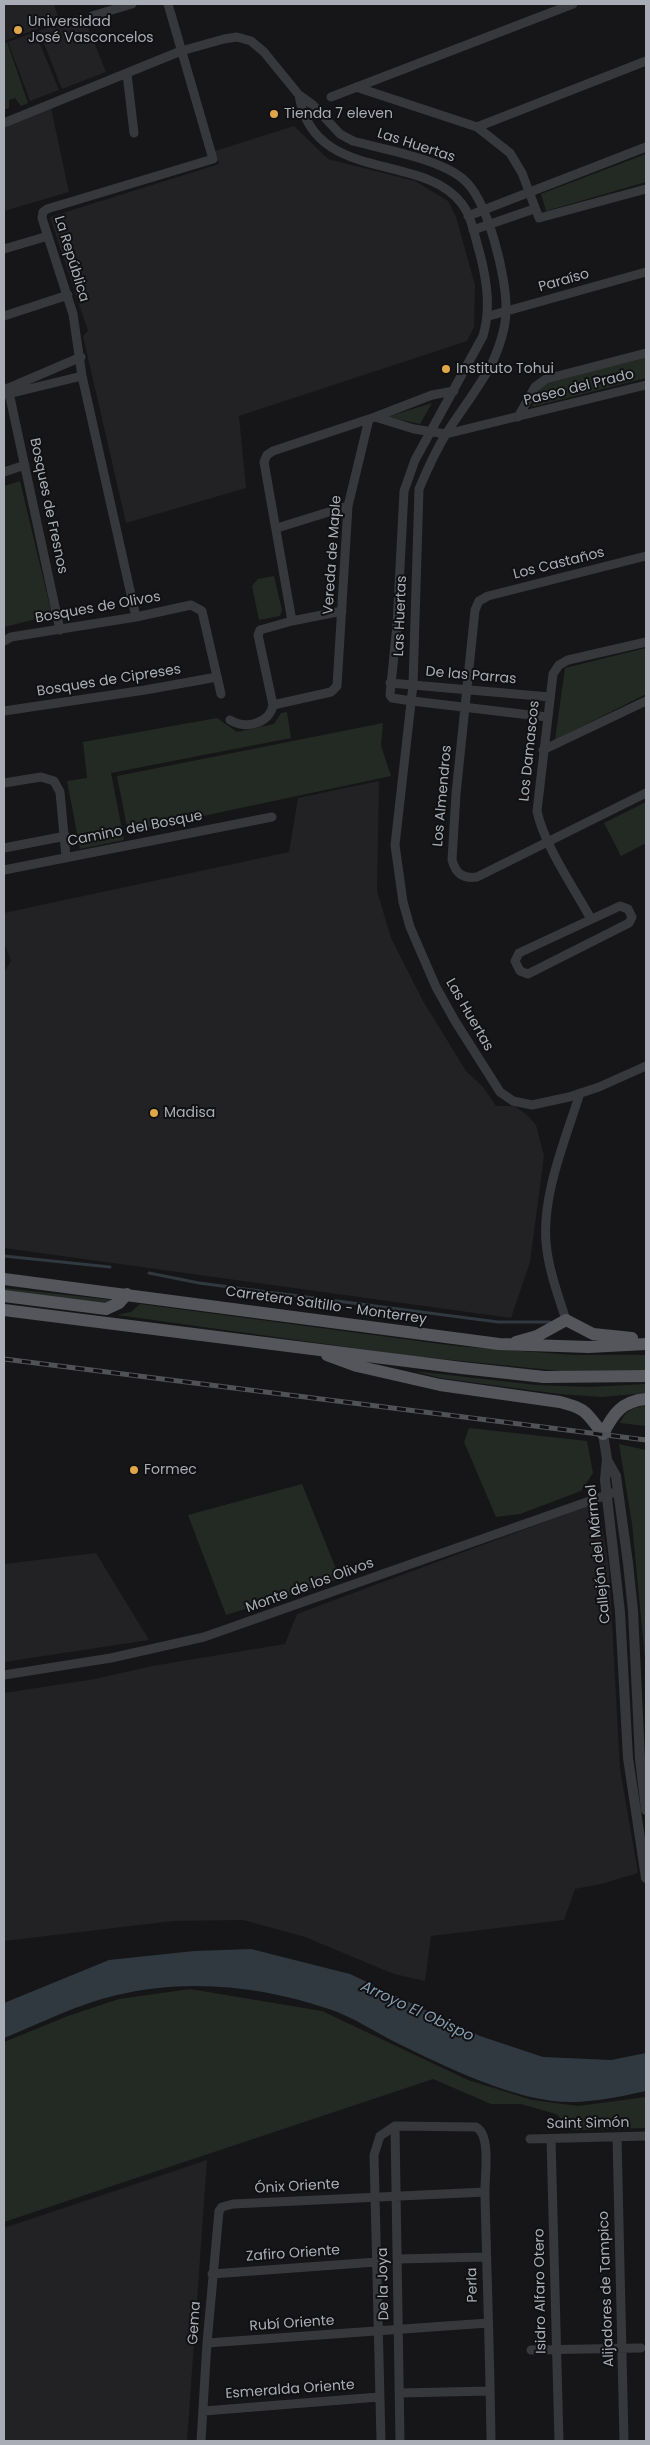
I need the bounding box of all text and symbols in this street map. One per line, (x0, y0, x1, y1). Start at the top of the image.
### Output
place label: Universidad José Vasconcelos (28, 14, 154, 46)
marker: Universidad José Vasconcelos (12, 24, 24, 36)
place label: Tienda 7 eleven (284, 106, 393, 122)
marker: Tienda 7 eleven (268, 108, 280, 120)
street label: Las Huertas (375, 125, 457, 167)
street label: La República (50, 214, 92, 304)
street label: Paraíso (537, 266, 591, 296)
place label: Instituto Tohui (456, 361, 554, 377)
marker: Instituto Tohui (440, 363, 452, 375)
street label: Paseo del Prado (522, 366, 636, 410)
street label: Bosques de Fresnos (25, 437, 71, 575)
street label: Vereda de Maple (320, 495, 346, 615)
street label: Los Castaños (512, 545, 606, 583)
street label: Las Huertas (391, 575, 411, 657)
street label: Bosques de Olivos (34, 589, 162, 627)
street label: Bosques de Cipreses (36, 661, 182, 701)
street label: De las Parras (425, 664, 517, 688)
street label: Los Damascos (516, 700, 544, 802)
street label: Los Almendros (430, 744, 456, 848)
street label: Camino del Bosque (66, 808, 204, 850)
street label: Las Huertas (441, 976, 497, 1054)
place label: Madisa (164, 1105, 215, 1121)
marker: Madisa (148, 1107, 160, 1119)
street label: Carretera Saltillo - Monterrey (224, 1284, 428, 1328)
place label: Formec (144, 1462, 197, 1478)
marker: Formec (128, 1464, 140, 1476)
street label: Callejón del Mármol (583, 1484, 615, 1624)
street label: Monte de los Olivos (244, 1555, 376, 1617)
water label: Arroyo El Obispo (358, 1978, 476, 2046)
street label: Saint Simón (546, 2115, 630, 2133)
street label: Ónix Oriente (254, 2176, 340, 2198)
street label: Alijadores de Tampico (596, 2211, 618, 2367)
street label: Isidro Alfaro Otero (532, 2228, 550, 2354)
street label: Zafiro Oriente (245, 2242, 341, 2266)
street label: De la Joya (375, 2248, 393, 2320)
street label: Perla (464, 2267, 482, 2303)
street label: Gema (185, 2301, 205, 2345)
street label: Rubí Oriente (249, 2313, 335, 2335)
street label: Esmeralda Oriente (225, 2377, 355, 2403)

